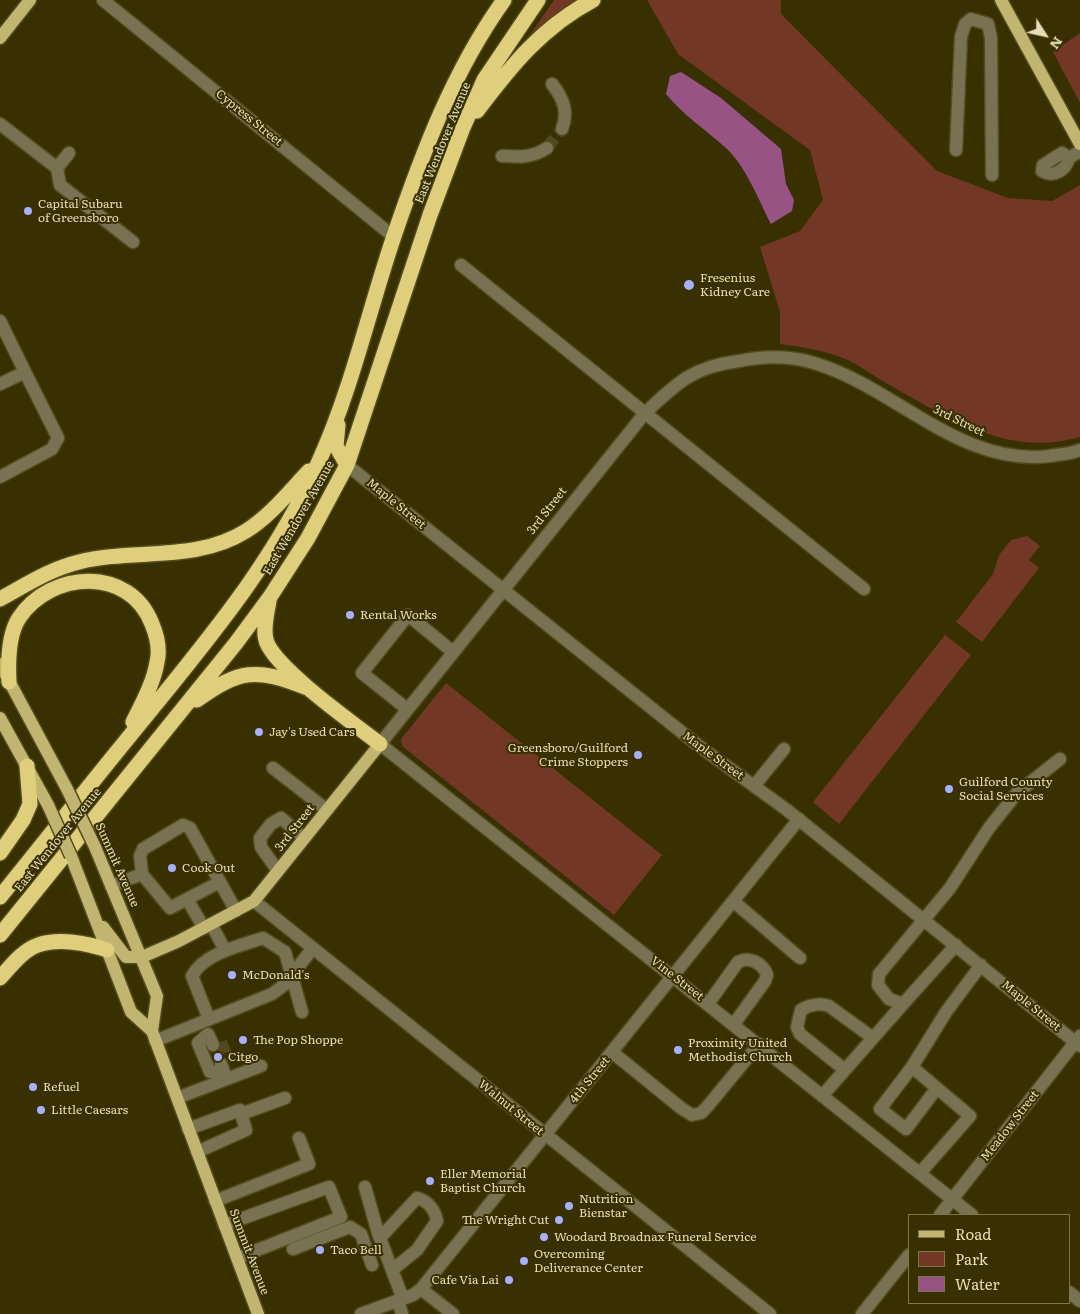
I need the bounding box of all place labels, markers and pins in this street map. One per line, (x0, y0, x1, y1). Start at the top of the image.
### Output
place label: Capital Subaru of Greensboro (38, 197, 123, 225)
marker: Capital Subaru of Greensboro (22, 205, 34, 217)
place label: Fresenius Kidney Care (700, 271, 770, 299)
marker: Fresenius Kidney Care (682, 278, 696, 292)
place label: Rental Works (360, 608, 437, 622)
marker: Rental Works (344, 609, 356, 621)
place label: Jay's Used Cars (269, 725, 355, 739)
marker: Jay's Used Cars (253, 726, 265, 738)
place label: Greensboro/Guilford Crime Stoppers (508, 741, 628, 769)
marker: Greensboro/Guilford Crime Stoppers (632, 749, 644, 761)
place label: Guilford County Social Services (959, 775, 1053, 803)
marker: Guilford County Social Services (943, 783, 955, 795)
place label: Cook Out (182, 861, 235, 875)
marker: Cook Out (166, 862, 178, 874)
place label: McDonald's (242, 968, 309, 982)
marker: McDonald's (226, 969, 238, 981)
place label: The Pop Shoppe (253, 1033, 343, 1047)
marker: The Pop Shoppe (237, 1034, 249, 1046)
place label: Proximity United Methodist Church (688, 1036, 792, 1064)
marker: Proximity United Methodist Church (672, 1044, 684, 1056)
place label: Citgo (228, 1050, 258, 1064)
marker: Citgo (212, 1051, 224, 1063)
place label: Refuel (43, 1080, 80, 1094)
marker: Refuel (27, 1081, 39, 1093)
place label: Little Caesars (51, 1103, 128, 1117)
marker: Little Caesars (35, 1104, 47, 1116)
place label: Eller Memorial Baptist Church (440, 1167, 526, 1195)
marker: Eller Memorial Baptist Church (424, 1175, 436, 1187)
place label: Nutrition Bienstar (579, 1192, 633, 1220)
marker: Nutrition Bienstar (563, 1200, 575, 1212)
place label: The Wright Cut (462, 1213, 549, 1227)
marker: The Wright Cut (553, 1214, 565, 1226)
place label: Woodard Broadnax Funeral Service (554, 1230, 756, 1244)
marker: Woodard Broadnax Funeral Service (538, 1231, 550, 1243)
place label: Taco Bell (330, 1243, 382, 1257)
marker: Taco Bell (314, 1244, 326, 1256)
place label: Overcoming Deliverance Center (534, 1247, 643, 1275)
marker: Overcoming Deliverance Center (518, 1255, 530, 1267)
place label: Cafe Via Lai (431, 1273, 499, 1287)
marker: Cafe Via Lai (503, 1274, 515, 1286)

